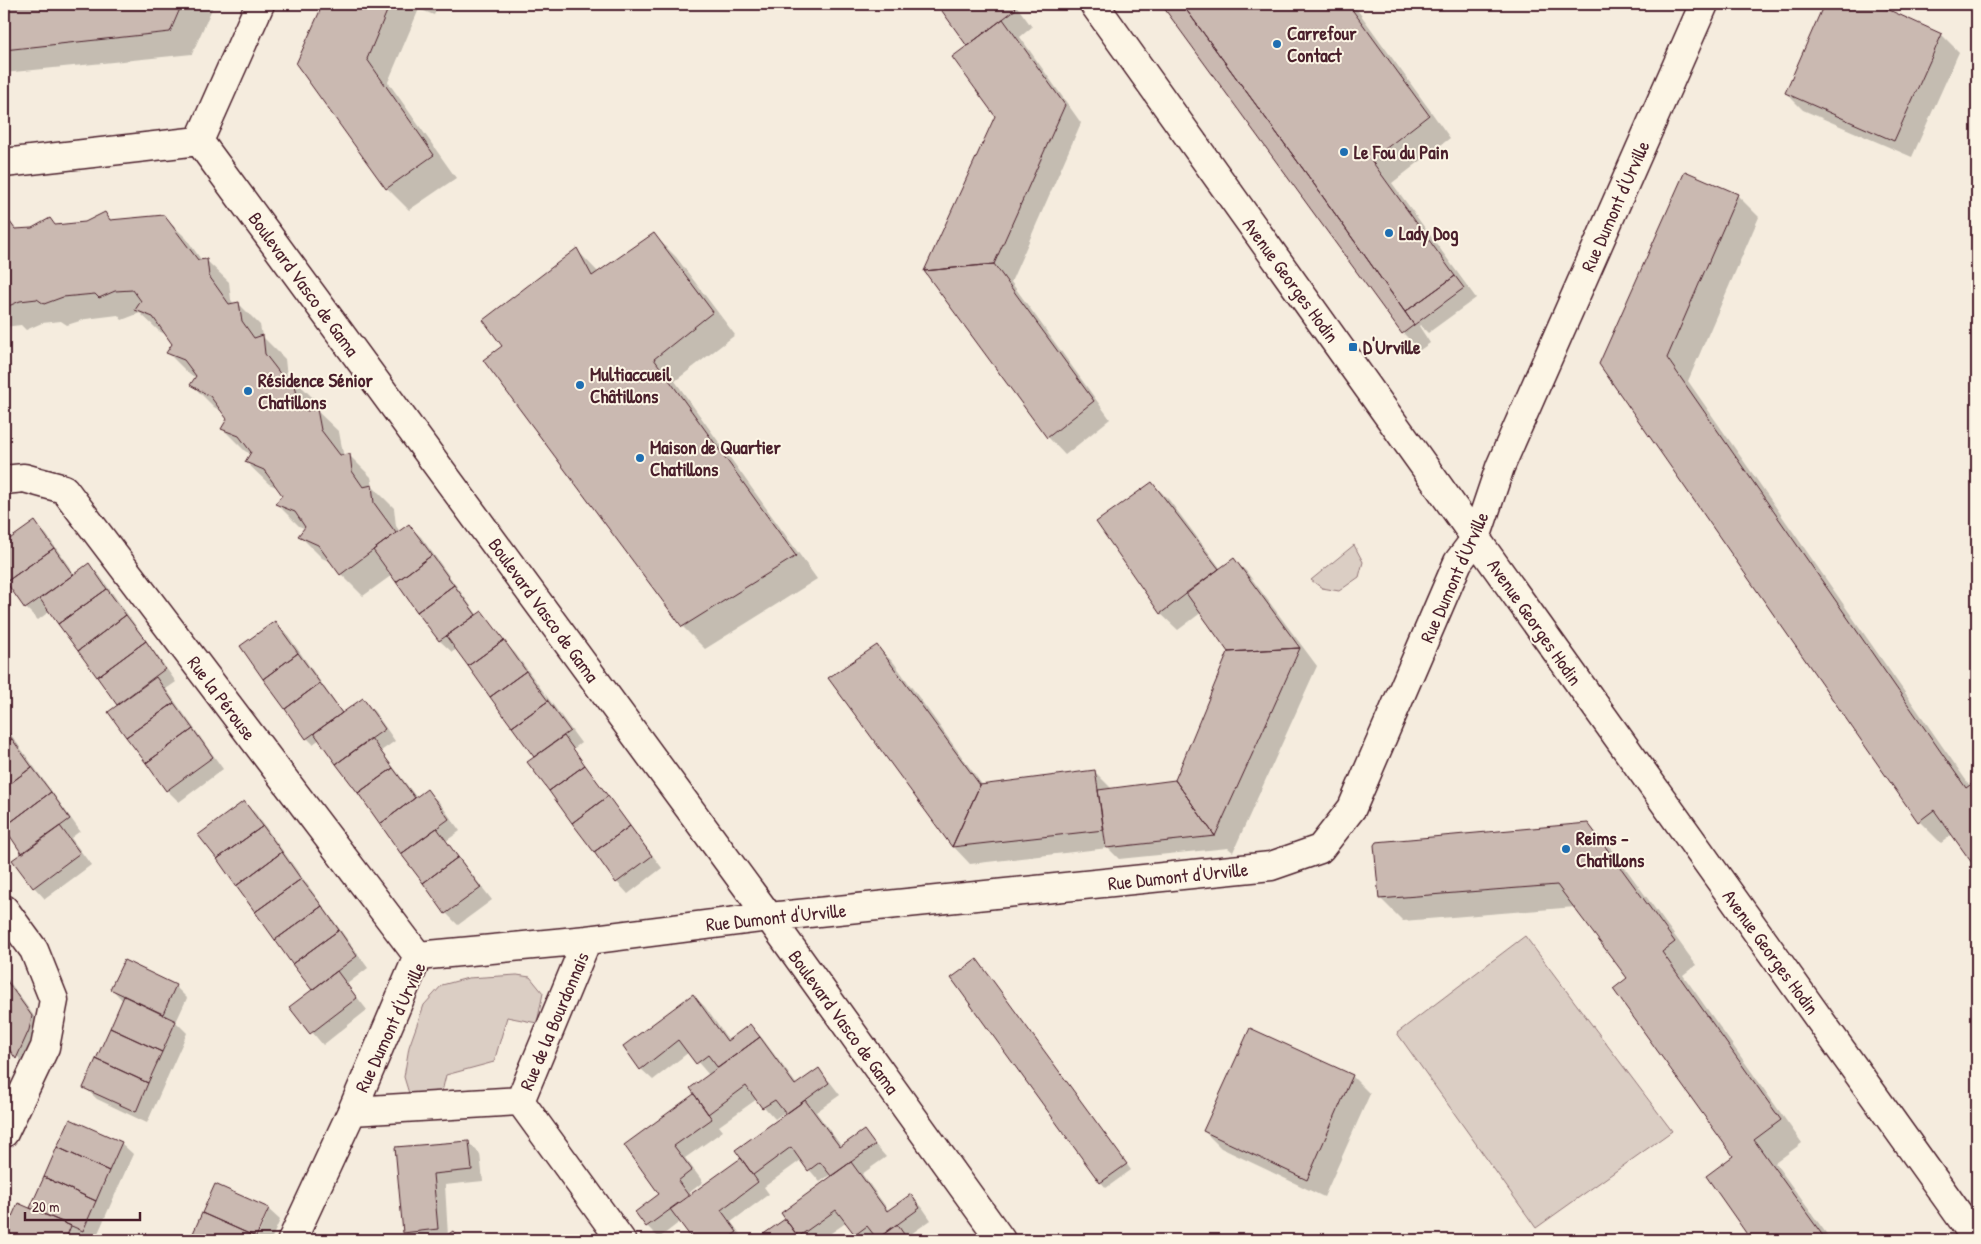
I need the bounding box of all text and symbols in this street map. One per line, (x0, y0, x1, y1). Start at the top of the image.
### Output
place label: Carrefour Contact (1287, 20, 1357, 68)
marker: Carrefour Contact (1271, 38, 1283, 50)
street label: Rue Dumont d'Urville (1574, 136, 1656, 276)
place label: Le Fou du Pain (1354, 139, 1449, 165)
marker: Le Fou du Pain (1338, 146, 1350, 158)
street label: Boulevard Vasco de Gama (243, 206, 366, 362)
street label: Avenue Georges Hodin (1237, 212, 1345, 348)
place label: Lady Dog (1399, 220, 1459, 247)
marker: Lady Dog (1383, 227, 1395, 239)
place label: D'Urville (1363, 334, 1421, 360)
marker: D'Urville (1347, 341, 1359, 353)
place label: Multiaccueil Châtillons (590, 361, 672, 409)
place label: Résidence Sénior Chatillons (258, 367, 373, 415)
marker: Multiaccueil Châtillons (574, 379, 586, 391)
marker: Résidence Sénior Chatillons (242, 385, 254, 397)
place label: Maison de Quartier Chatillons (650, 434, 781, 482)
marker: Maison de Quartier Chatillons (634, 452, 646, 464)
street label: Rue Dumont d'Urville (1413, 507, 1495, 647)
street label: Boulevard Vasco de Gama (483, 532, 606, 688)
street label: Avenue Georges Hodin (1482, 554, 1588, 690)
street label: Rue la Pérouse (182, 651, 262, 746)
place label: Reims - Chatillons (1576, 825, 1645, 873)
marker: Reims - Chatillons (1560, 843, 1572, 855)
street label: Rue Dumont d'Urville (1107, 856, 1250, 896)
street label: Avenue Georges Hodin (1717, 884, 1825, 1020)
street label: Rue Dumont d'Urville (705, 897, 848, 937)
street label: Boulevard Vasco de Gama (783, 944, 906, 1100)
street label: Rue de la Bourdonnais (513, 948, 595, 1094)
street label: Rue Dumont d'Urville (348, 957, 432, 1096)
scale bar (25, 1189, 140, 1221)
text: 20 m (32, 1196, 59, 1217)

